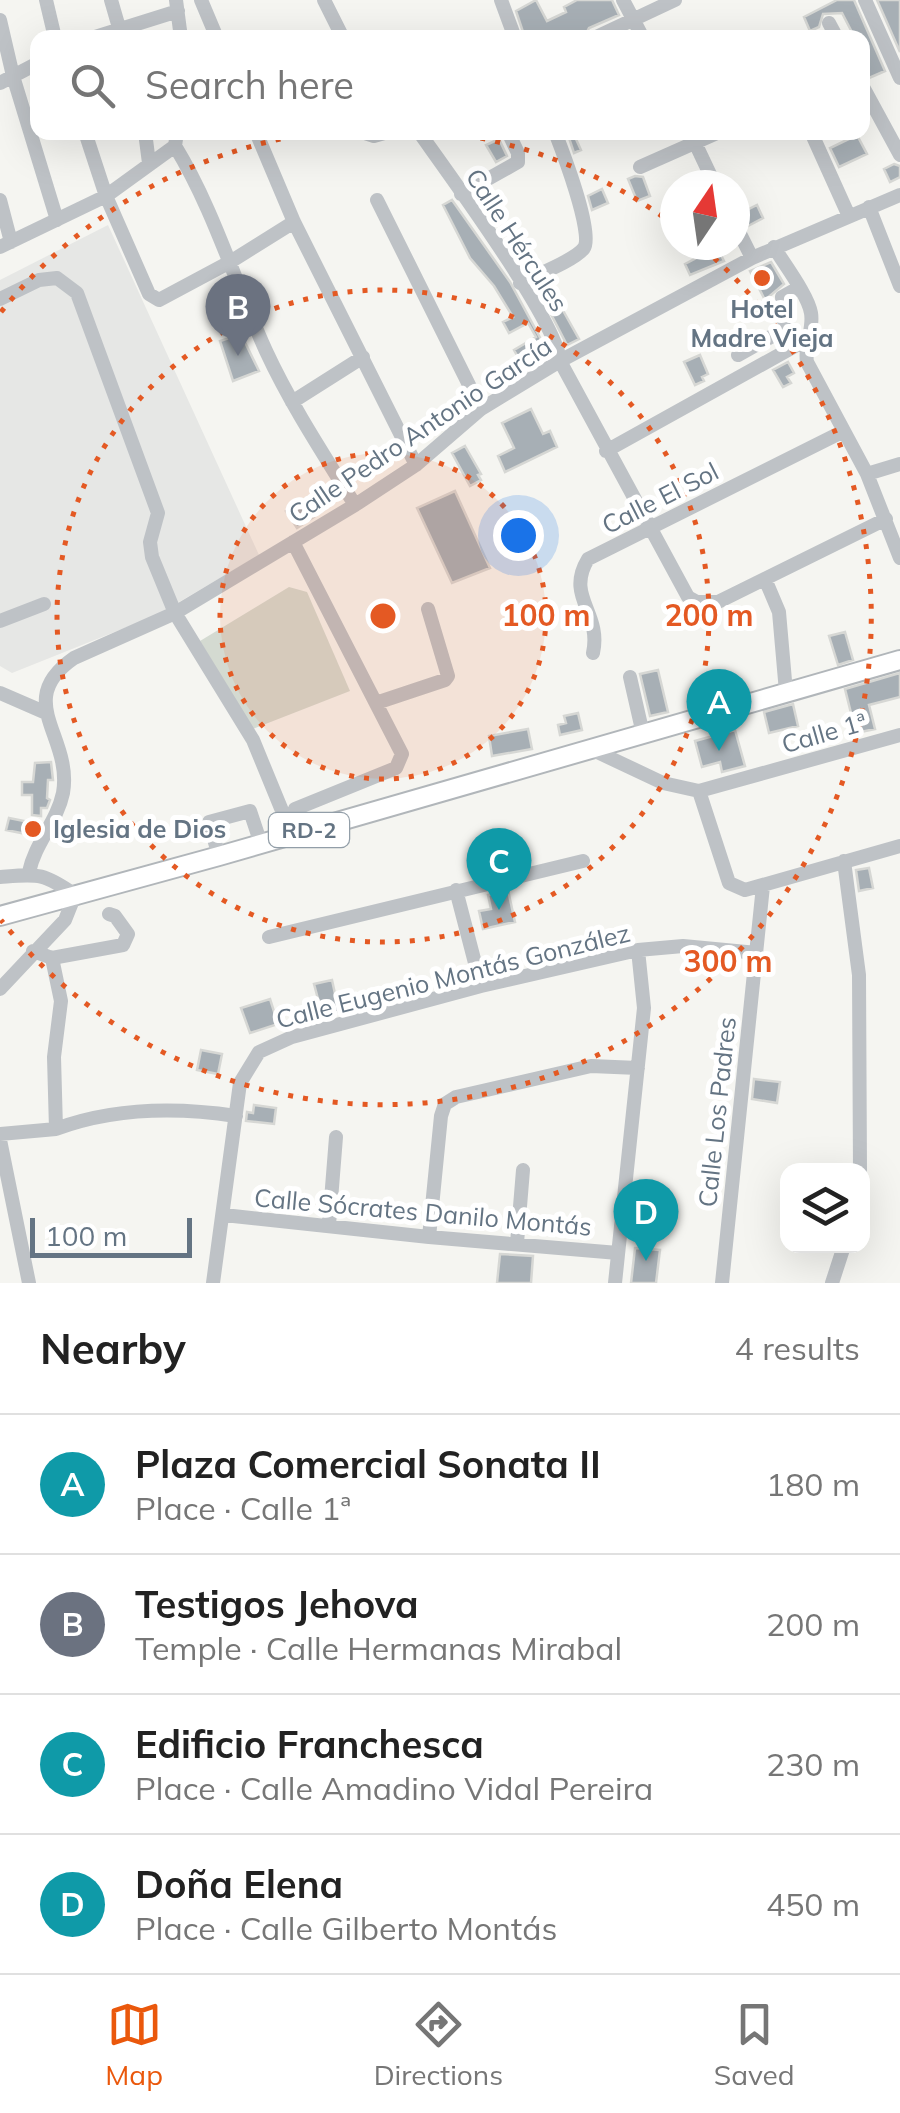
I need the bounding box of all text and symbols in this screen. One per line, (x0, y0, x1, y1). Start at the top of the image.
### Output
search box (30, 30, 870, 140)
icon: search (65, 58, 120, 113)
text: Search here (145, 61, 354, 109)
street label: Calle Hércules (460, 162, 575, 317)
north arrow (660, 170, 750, 260)
marker: Hotel Madre Vieja (751, 267, 773, 289)
pin: B (206, 274, 270, 356)
place label: Hotel Madre Vieja (690, 293, 834, 353)
street label: Calle Pedro Antonio García (282, 330, 557, 529)
street label: Calle El Sol (596, 455, 723, 540)
your location (493, 510, 544, 561)
text: 100 m (501, 596, 591, 634)
text: 200 m (664, 596, 754, 634)
centre of rings (365, 598, 401, 634)
pin: A (686, 668, 752, 751)
street label: Calle 1ª (778, 706, 870, 759)
place label: Iglesia de Dios (53, 813, 226, 844)
road number: RD-2 (269, 813, 349, 847)
marker: Iglesia de Dios (22, 818, 44, 840)
pin: C (466, 828, 532, 910)
street label: Calle Eugenio Montás González (273, 916, 633, 1035)
text: 300 m (683, 942, 773, 980)
street label: Calle Los Padres (691, 1015, 742, 1209)
map controls (780, 1163, 870, 1253)
button: layers (780, 1163, 870, 1253)
pin: D (614, 1178, 678, 1261)
street label: Calle Sócrates Danilo Montás (253, 1181, 593, 1242)
scale bar (30, 1213, 192, 1258)
text: 100 m (45, 1218, 127, 1253)
text: Nearby (40, 1322, 186, 1375)
text: 4 results (735, 1328, 860, 1368)
text: Plaza Comercial Sonata II (135, 1440, 601, 1488)
text: A (60, 1464, 85, 1504)
text: 180 m (766, 1464, 860, 1504)
text: Place · Calle 1ª (135, 1488, 351, 1528)
text: Testigos Jehova (135, 1580, 419, 1628)
text: B (61, 1604, 84, 1644)
text: 200 m (766, 1604, 860, 1644)
text: Temple · Calle Hermanas Mirabal (135, 1628, 622, 1668)
text: Edificio Franchesca (135, 1720, 484, 1768)
text: C (62, 1744, 83, 1784)
text: 230 m (766, 1744, 860, 1784)
text: Place · Calle Amadino Vidal Pereira (135, 1768, 653, 1808)
text: Doña Elena (135, 1860, 343, 1908)
text: D (60, 1884, 85, 1924)
text: 450 m (766, 1884, 860, 1924)
text: Place · Calle Gilberto Montás (135, 1908, 557, 1948)
tab: Map (105, 1997, 163, 2092)
tab: Directions (374, 1997, 503, 2092)
tab: Saved (714, 1997, 795, 2092)

